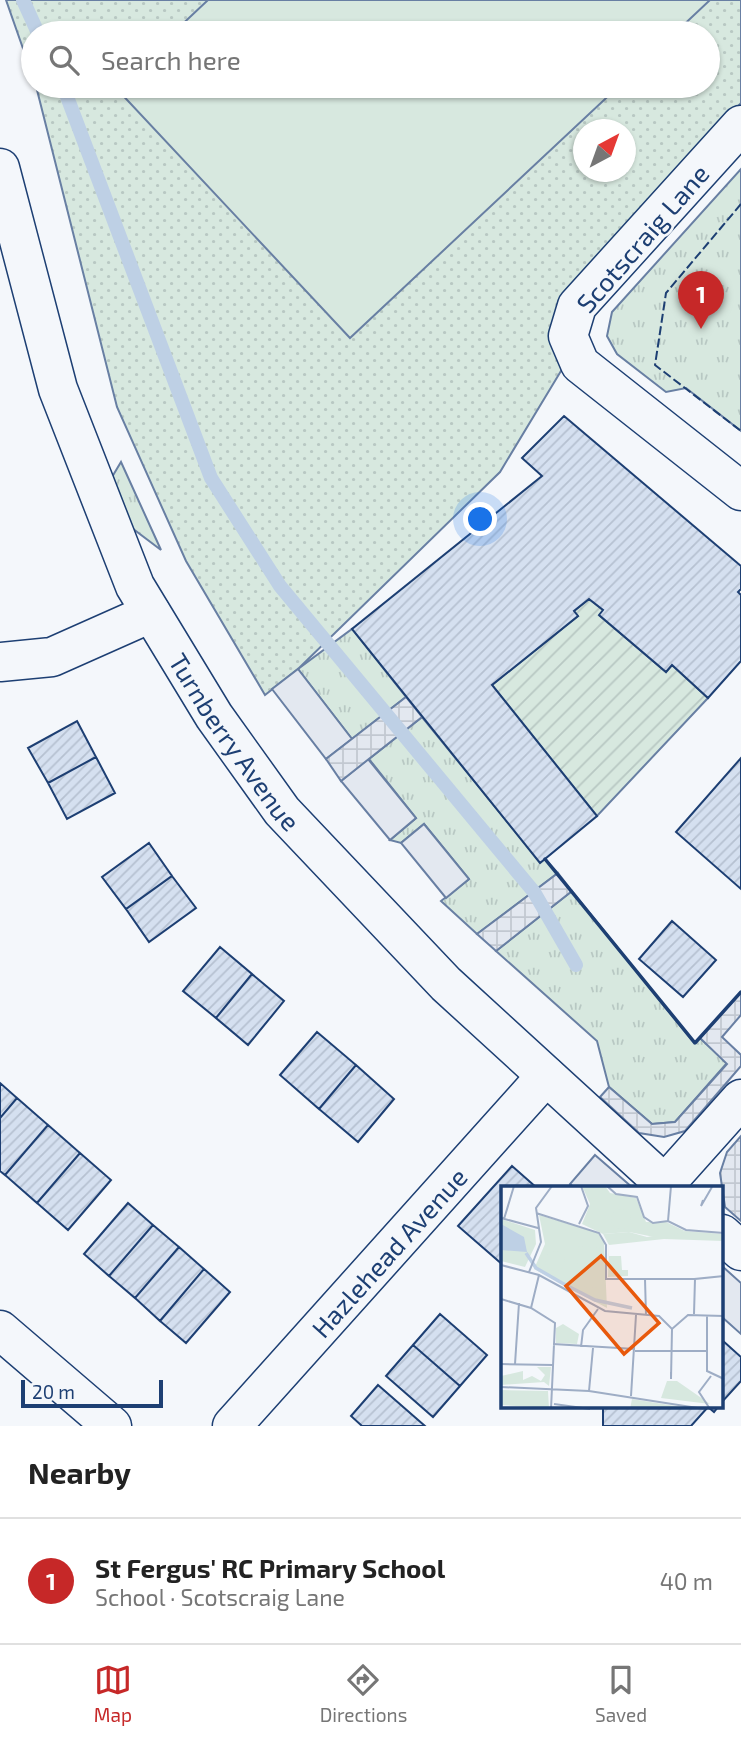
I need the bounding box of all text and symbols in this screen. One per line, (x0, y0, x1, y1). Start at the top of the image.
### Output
search box (21, 21, 720, 98)
icon: search (45, 41, 83, 79)
text: Search here (101, 44, 241, 75)
north arrow (573, 119, 636, 182)
street label: Scotscraig Lane (569, 158, 715, 318)
pin: 1 (678, 271, 724, 329)
your location (463, 502, 497, 536)
street label: Turnberry Avenue (164, 647, 307, 836)
street label: Hazlehead Avenue (304, 1161, 472, 1343)
inset map (501, 1186, 724, 1408)
scale bar (21, 1377, 163, 1409)
text: 20 m (32, 1380, 75, 1403)
text: Nearby (28, 1454, 131, 1490)
text: St Fergus' RC Primary School (95, 1552, 445, 1583)
text: 1 (46, 1567, 56, 1595)
text: 40 m (660, 1567, 713, 1595)
text: School · Scotscraig Lane (95, 1583, 345, 1611)
tab: Map (94, 1661, 132, 1726)
tab: Directions (320, 1661, 407, 1726)
tab: Saved (595, 1661, 647, 1726)

